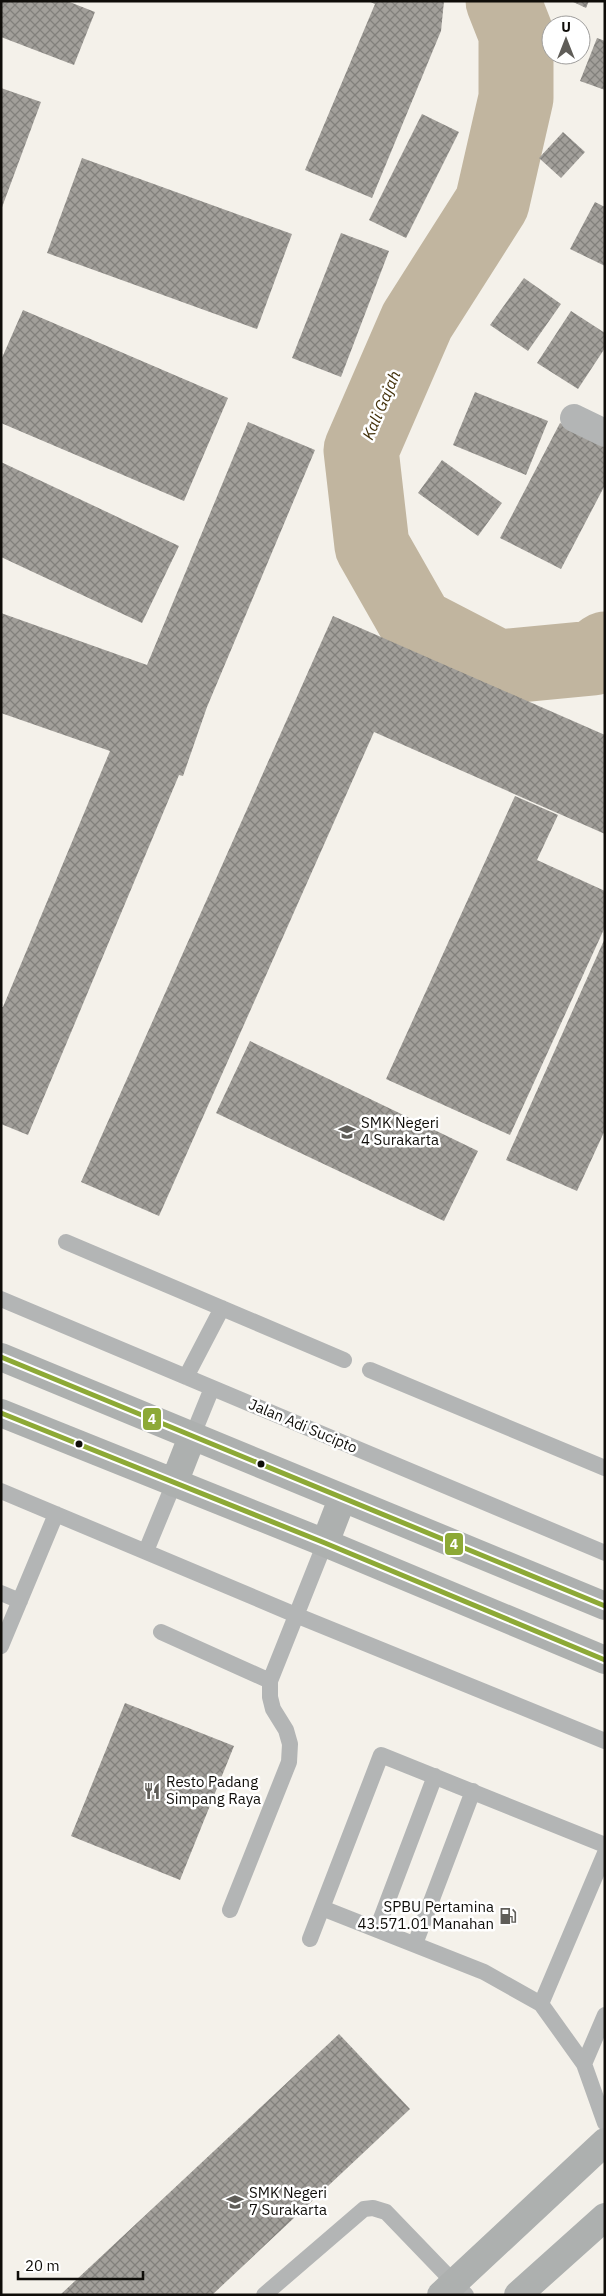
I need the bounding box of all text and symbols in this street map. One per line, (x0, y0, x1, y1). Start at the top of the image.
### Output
north arrow (541, 15, 591, 65)
text: U (561, 18, 571, 36)
water label: Kali Gajah (358, 367, 404, 443)
place label: SMK Negeri 4 Surakarta (361, 1113, 439, 1149)
school or university icon: SMK Negeri 4 Surakarta (337, 1122, 357, 1142)
street label: Jalan Adi Sucipto (246, 1394, 360, 1457)
line badge: 4 (142, 1407, 162, 1431)
text: 4 (148, 1410, 156, 1428)
unlabelled marker (74, 1439, 84, 1449)
unlabelled marker (256, 1459, 266, 1469)
line badge: 4 (444, 1532, 464, 1556)
text: 4 (450, 1535, 458, 1553)
place label: Resto Padang Simpang Raya (166, 1772, 261, 1808)
restaurant icon: Resto Padang Simpang Raya (142, 1781, 162, 1801)
place label: SPBU Pertamina 43.571.01 Manahan (358, 1897, 494, 1933)
fuel station icon: SPBU Pertamina 43.571.01 Manahan (498, 1906, 518, 1926)
place label: SMK Negeri 7 Surakarta (249, 2183, 327, 2219)
school or university icon: SMK Negeri 7 Surakarta (225, 2192, 245, 2212)
scale bar (18, 2248, 142, 2280)
text: 20 m (25, 2256, 60, 2275)

